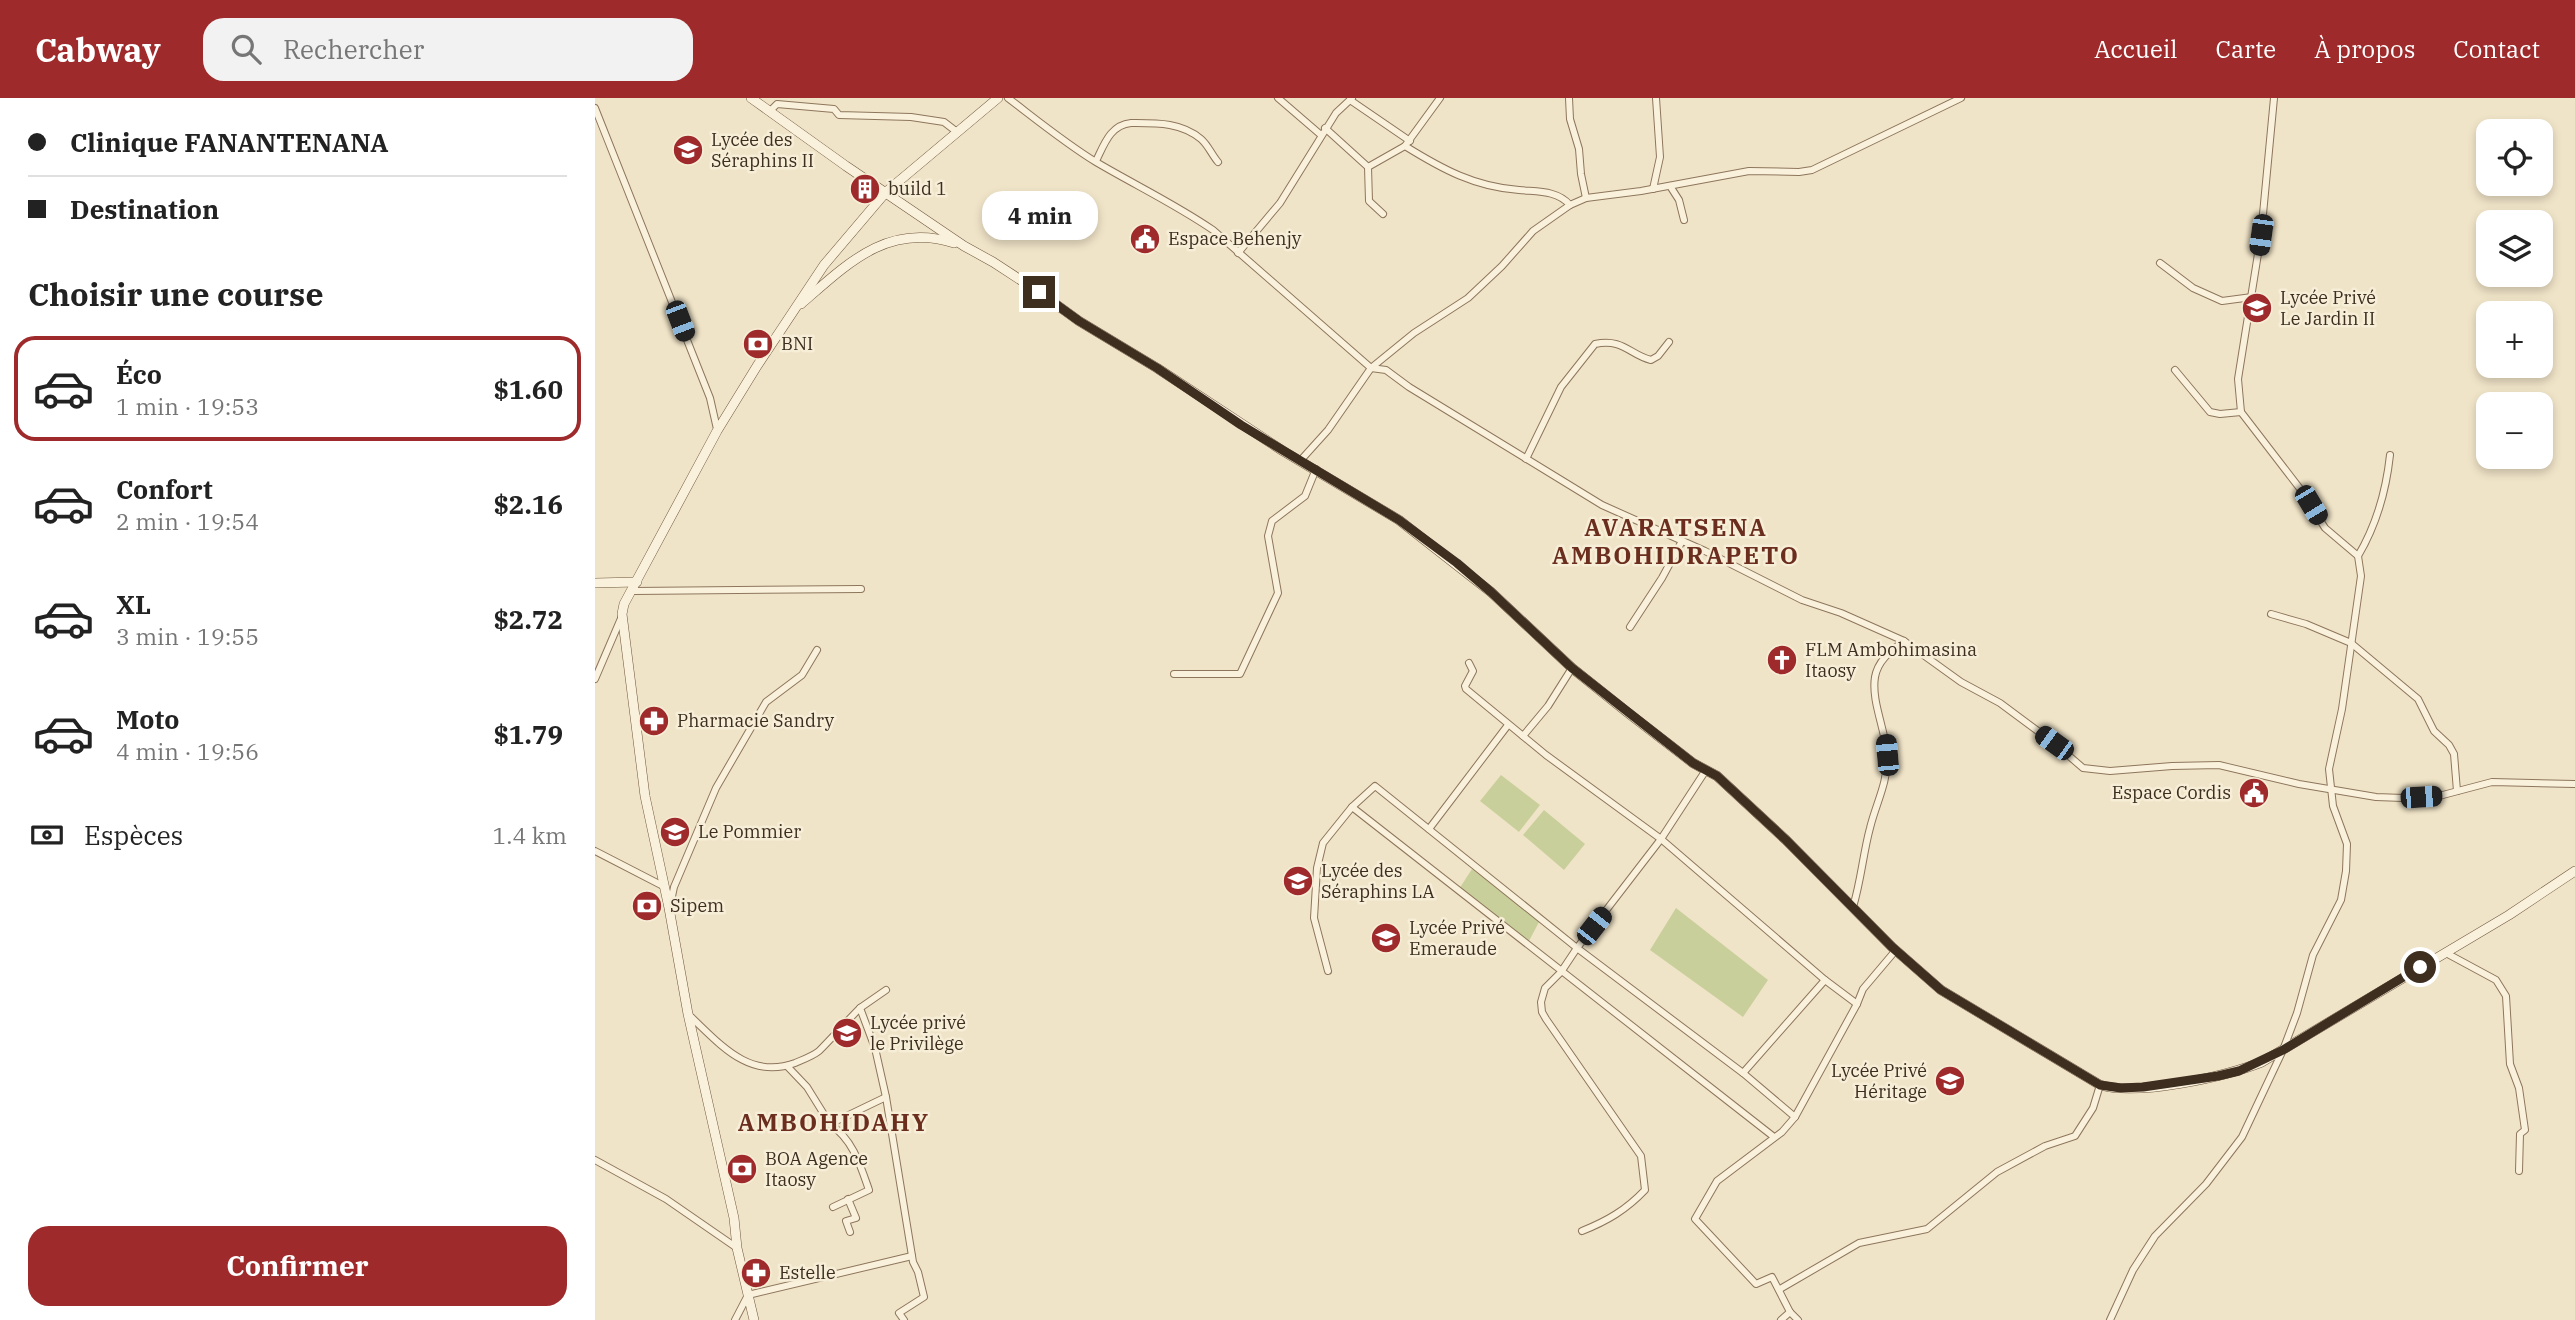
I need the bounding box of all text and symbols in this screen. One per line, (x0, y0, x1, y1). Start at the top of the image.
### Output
search box (203, 18, 693, 81)
text: Cabway (35, 28, 161, 71)
icon: search (227, 30, 265, 68)
text: Rechercher (283, 32, 424, 66)
text: Accueil (2094, 33, 2178, 65)
text: Carte (2216, 33, 2276, 65)
text: À propos (2314, 33, 2415, 65)
text: Contact (2453, 33, 2540, 65)
map controls (2476, 119, 2553, 469)
button: locate (2476, 119, 2553, 196)
text: Clinique FANANTENANA (70, 125, 388, 159)
place label: Lycée des Séraphins II (711, 128, 814, 172)
school or university icon: Lycée des Séraphins II (671, 133, 705, 167)
building icon: build 1 (848, 172, 882, 206)
place label: build 1 (888, 177, 947, 200)
callout: 4 min (981, 190, 1097, 240)
text: Destination (70, 192, 219, 226)
text: 4 min (1008, 200, 1072, 230)
button: layers (2476, 210, 2553, 287)
car (2248, 213, 2275, 257)
public building icon: Espace Behenjy (1128, 222, 1162, 256)
place label: Espace Behenjy (1168, 227, 1302, 250)
text: Choisir une course (28, 273, 324, 315)
route end (1023, 276, 1055, 308)
place label: Lycée Privé Le Jardin II (2280, 286, 2376, 330)
school or university icon: Lycée Privé Le Jardin II (2240, 291, 2274, 325)
car (663, 298, 698, 344)
button: + (2476, 301, 2553, 378)
bank icon: BNI (741, 327, 775, 361)
place label: BNI (781, 332, 813, 355)
icon: car (32, 357, 95, 420)
text: Éco (116, 357, 162, 391)
text: $1.60 (493, 372, 563, 406)
text: 1 min · 19:53 (116, 391, 259, 421)
button: − (2476, 392, 2553, 469)
icon: car (32, 472, 95, 535)
text: Confort (116, 472, 213, 506)
car (2292, 482, 2331, 528)
text: $2.16 (493, 487, 563, 521)
text: 2 min · 19:54 (116, 506, 259, 536)
district label: AVARATSENA AMBOHIDRAPETO (1552, 511, 1800, 571)
icon: car (32, 587, 95, 650)
text: XL (116, 587, 151, 621)
text: $2.72 (493, 602, 563, 636)
text: 3 min · 19:55 (116, 621, 259, 651)
place label: FLM Ambohimasina Itaosy (1805, 638, 1977, 682)
church icon: FLM Ambohimasina Itaosy (1765, 643, 1799, 677)
icon: car (32, 702, 95, 765)
text: Moto (116, 702, 179, 736)
pharmacy icon: Pharmacie Sandry (637, 704, 671, 738)
place label: Pharmacie Sandry (677, 709, 834, 732)
text: $1.79 (493, 717, 563, 751)
car (2031, 722, 2078, 764)
car (1875, 733, 1900, 777)
text: 4 min · 19:56 (116, 736, 259, 766)
public building icon: Espace Cordis (2237, 776, 2271, 810)
place label: Espace Cordis (2112, 781, 2231, 804)
car (2400, 785, 2443, 809)
school or university icon: Le Pommier (658, 815, 692, 849)
icon: cash (28, 816, 66, 854)
text: Espèces (84, 818, 183, 852)
text: 1.4 km (493, 820, 567, 850)
place label: Le Pommier (698, 820, 801, 843)
place label: Lycée des Séraphins LA (1321, 859, 1435, 903)
school or university icon: Lycée des Séraphins LA (1281, 864, 1315, 898)
bank icon: Sipem (630, 889, 664, 923)
place label: Sipem (670, 894, 724, 917)
car (1573, 903, 1616, 949)
place label: Lycée Privé Emeraude (1409, 916, 1505, 960)
school or university icon: Lycée Privé Emeraude (1369, 921, 1403, 955)
route start (2404, 951, 2436, 983)
place label: Lycée privé le Privilège (870, 1011, 966, 1055)
school or university icon: Lycée privé le Privilège (830, 1016, 864, 1050)
place label: Lycée Privé Héritage (1831, 1059, 1927, 1103)
school or university icon: Lycée Privé Héritage (1933, 1064, 1967, 1098)
district label: AMBOHIDAHY (738, 1106, 930, 1138)
place label: BOA Agence Itaosy (765, 1147, 868, 1191)
bank icon: BOA Agence Itaosy (725, 1152, 759, 1186)
button: Confirmer (28, 1226, 567, 1306)
pharmacy icon: Estelle (739, 1256, 773, 1290)
place label: Estelle (779, 1261, 836, 1284)

